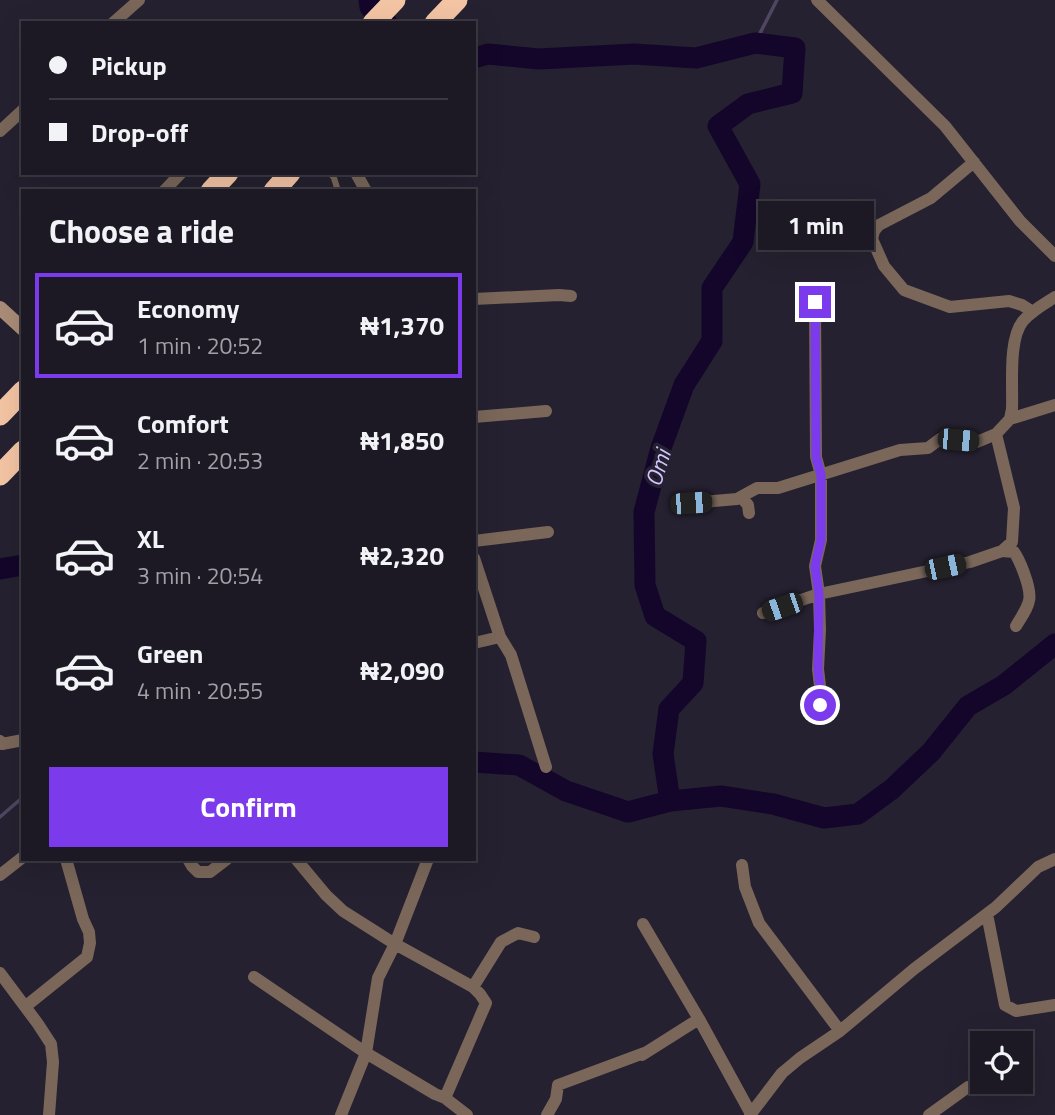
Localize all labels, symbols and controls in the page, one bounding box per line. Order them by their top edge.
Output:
text: Pickup [91,46,167,85]
text: Drop-off [91,113,188,152]
callout: 1 min [757,201,873,250]
text: Choose a ride [49,207,234,255]
text: 1 min [788,208,844,243]
route end [799,286,831,318]
text: Economy [137,289,239,328]
icon: car [53,294,116,357]
text: ₦1,370 [360,306,444,345]
text: 1 min · 20:52 [137,328,263,363]
text: Comfort [137,404,229,443]
icon: car [53,409,116,472]
text: ₦1,850 [360,421,444,460]
car [937,428,980,452]
text: 2 min · 20:53 [137,443,263,478]
water label: Omi [635,443,680,491]
car [670,491,713,515]
text: XL [137,519,164,558]
icon: car [53,524,116,587]
text: ₦2,320 [360,536,444,575]
car [923,552,968,582]
text: 3 min · 20:54 [137,558,263,593]
car [759,590,806,624]
text: Green [137,634,203,673]
icon: car [53,639,116,702]
text: ₦2,090 [360,651,444,690]
text: 4 min · 20:55 [137,673,263,708]
route start [804,689,836,721]
button: Confirm [49,767,448,847]
map controls [970,1031,1033,1094]
button: locate [970,1031,1033,1094]

